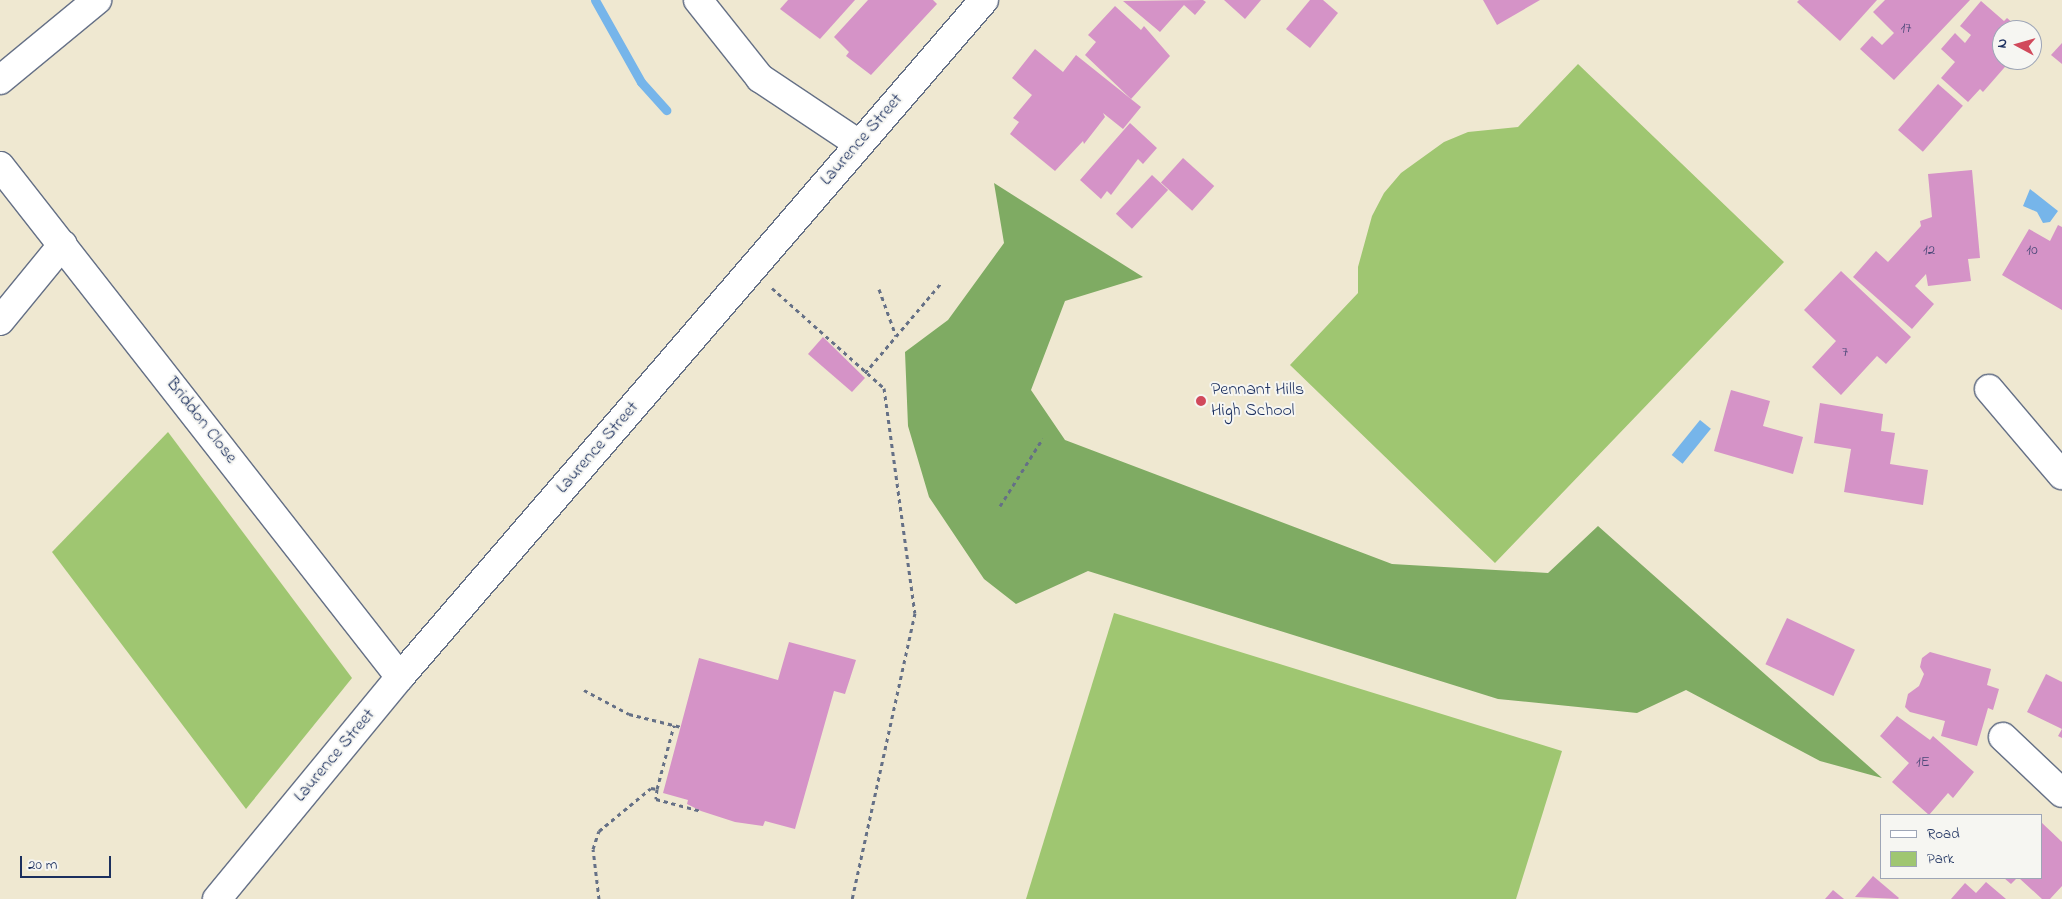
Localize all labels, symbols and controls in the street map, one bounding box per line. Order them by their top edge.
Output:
house number: 17 [1901,20,1911,38]
north arrow [1992,20,2042,70]
text: N [1992,38,2014,49]
street label: Laurence Street [816,89,908,191]
house number: 12 [1923,242,1935,260]
house number: 10 [2026,242,2038,260]
house number: 7 [1842,344,1848,362]
street label: Briddon Close [161,374,241,468]
place label: Pennant Hills High School [1211,380,1304,422]
marker: Pennant Hills High School [1195,395,1207,407]
street label: Laurence Street [552,397,644,499]
street label: Laurence Street [290,705,380,807]
house number: 1E [1916,754,1930,772]
legend [1880,814,2042,879]
text: Road [1927,823,1960,845]
scale bar [22,846,114,878]
text: Park [1927,848,1954,870]
text: 20 m [28,854,57,876]

